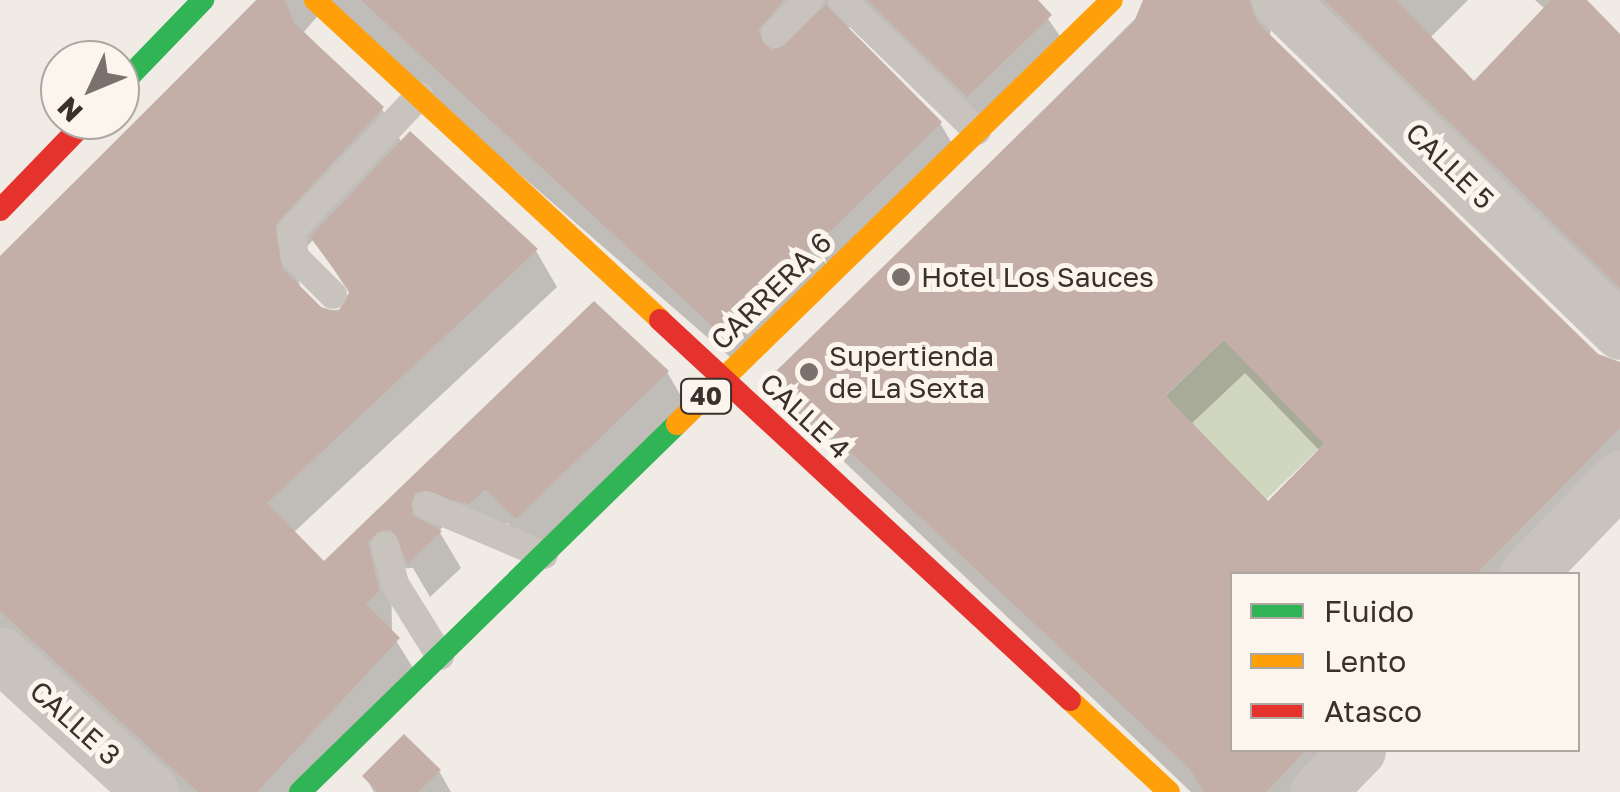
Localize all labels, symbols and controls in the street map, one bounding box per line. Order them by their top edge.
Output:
north arrow [40,40,140,140]
text: N [50,91,89,129]
street label: CALLE 5 [1399,116,1501,216]
street label: CARRERA 6 [704,225,838,357]
place label: Hotel Los Sauces [921,260,1154,294]
marker: Hotel Los Sauces [890,266,912,288]
place label: Supertienda de La Sexta [829,339,994,405]
marker: Supertienda de La Sexta [798,361,820,383]
street label: CALLE 4 [753,366,857,466]
road number: 40 [678,376,734,416]
legend [1230,572,1580,752]
text: Fluido [1324,593,1414,629]
text: Lento [1324,643,1406,679]
street label: CALLE 3 [23,674,127,772]
text: Atasco [1324,693,1422,729]

